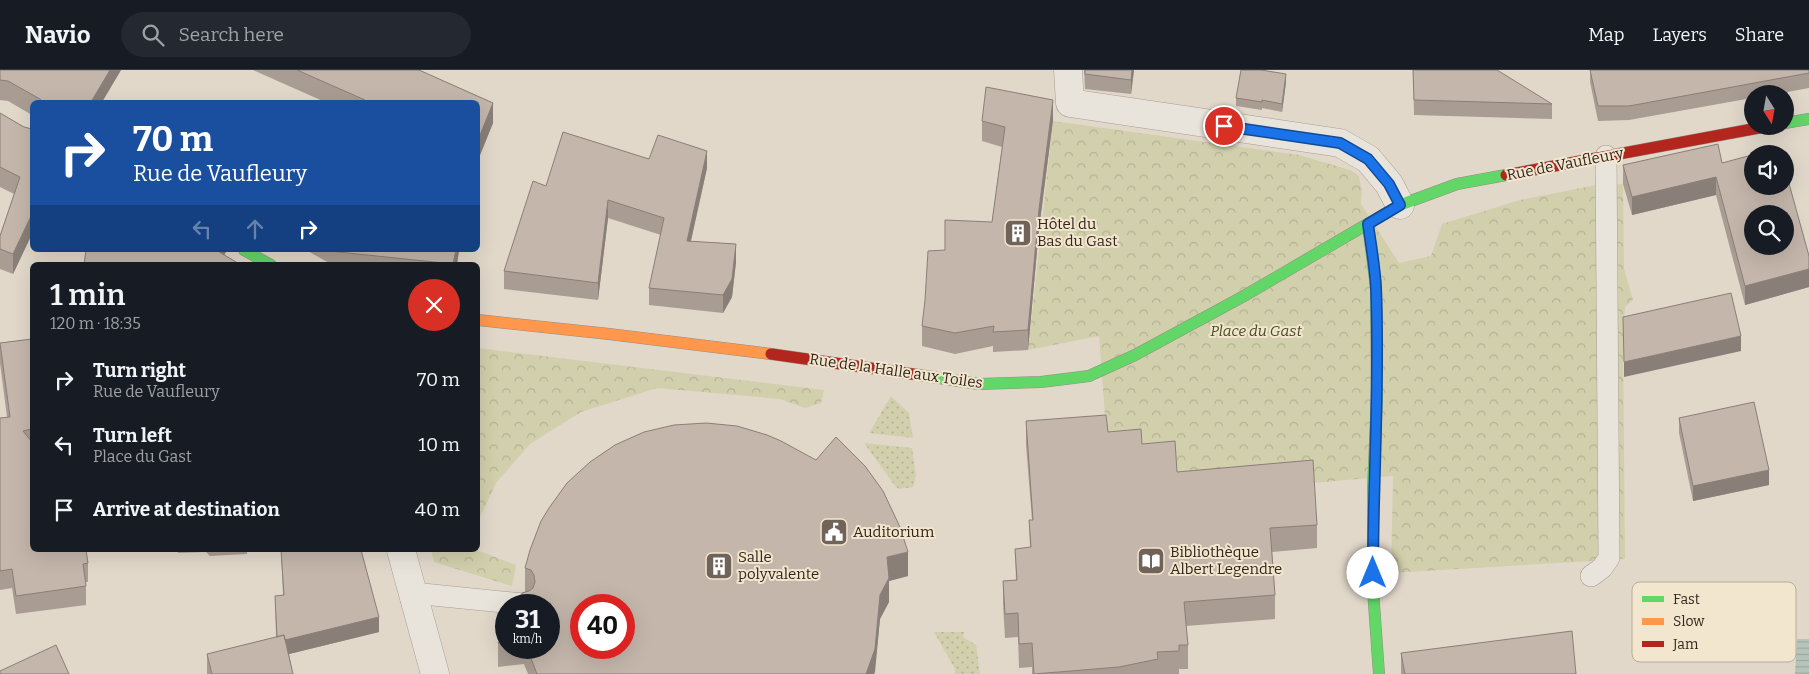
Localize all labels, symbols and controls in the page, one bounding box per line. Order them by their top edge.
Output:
search box [121,12,471,57]
text: Navio [25,21,91,49]
icon: search [139,21,167,49]
text: Search here [179,23,284,46]
text: Map [1588,24,1624,46]
text: Layers [1652,24,1707,46]
text: Share [1735,24,1784,46]
north arrow [1744,85,1794,135]
map controls [1744,85,1794,255]
pin [1203,105,1245,147]
icon: arrive [1210,112,1238,140]
text: 70 m [133,118,213,160]
icon: right [50,120,115,185]
street label: Rue de Vaufleury [1505,144,1625,184]
button: sound [1744,145,1794,195]
text: Rue de Vaufleury [133,160,307,187]
button: search [1744,205,1794,255]
icon: left [188,215,216,243]
icon: ahead [241,215,269,243]
icon: right [294,215,322,243]
place label: Hôtel du Bas du Gast [1037,215,1118,250]
building icon: Hôtel du Bas du Gast [1003,218,1033,248]
text: 1 min [50,277,125,313]
button: close [408,279,460,331]
text: 120 m · 18:35 [50,314,141,333]
park label: Place du Gast [1210,322,1302,340]
street label: Rue de la Halle aux Toiles [808,350,984,392]
text: Turn right [93,359,186,382]
icon: right [50,366,78,394]
text: 70 m [417,368,460,391]
text: Rue de Vaufleury [93,382,220,401]
text: Turn left [93,424,172,447]
icon: left [50,431,78,459]
text: 10 m [418,433,460,456]
text: Place du Gast [93,447,192,466]
icon: arrive [50,496,78,524]
text: Arrive at destination [93,498,280,521]
text: 40 m [415,498,460,521]
public building icon: Auditorium [819,517,849,547]
place label: Auditorium [853,523,935,541]
place label: Bibliothèque Albert Legendre [1170,543,1282,578]
library icon: Bibliothèque Albert Legendre [1136,546,1166,576]
position arrow [1346,546,1398,598]
place label: Salle polyvalente [738,548,819,583]
building icon: Salle polyvalente [704,551,734,581]
legend [1632,582,1796,662]
text: Fast [1673,591,1700,608]
speed limit sign: 40 [570,594,635,659]
text: 31 [515,605,540,635]
text: Slow [1673,613,1705,630]
text: km/h [513,632,542,646]
text: Jam [1672,636,1699,653]

